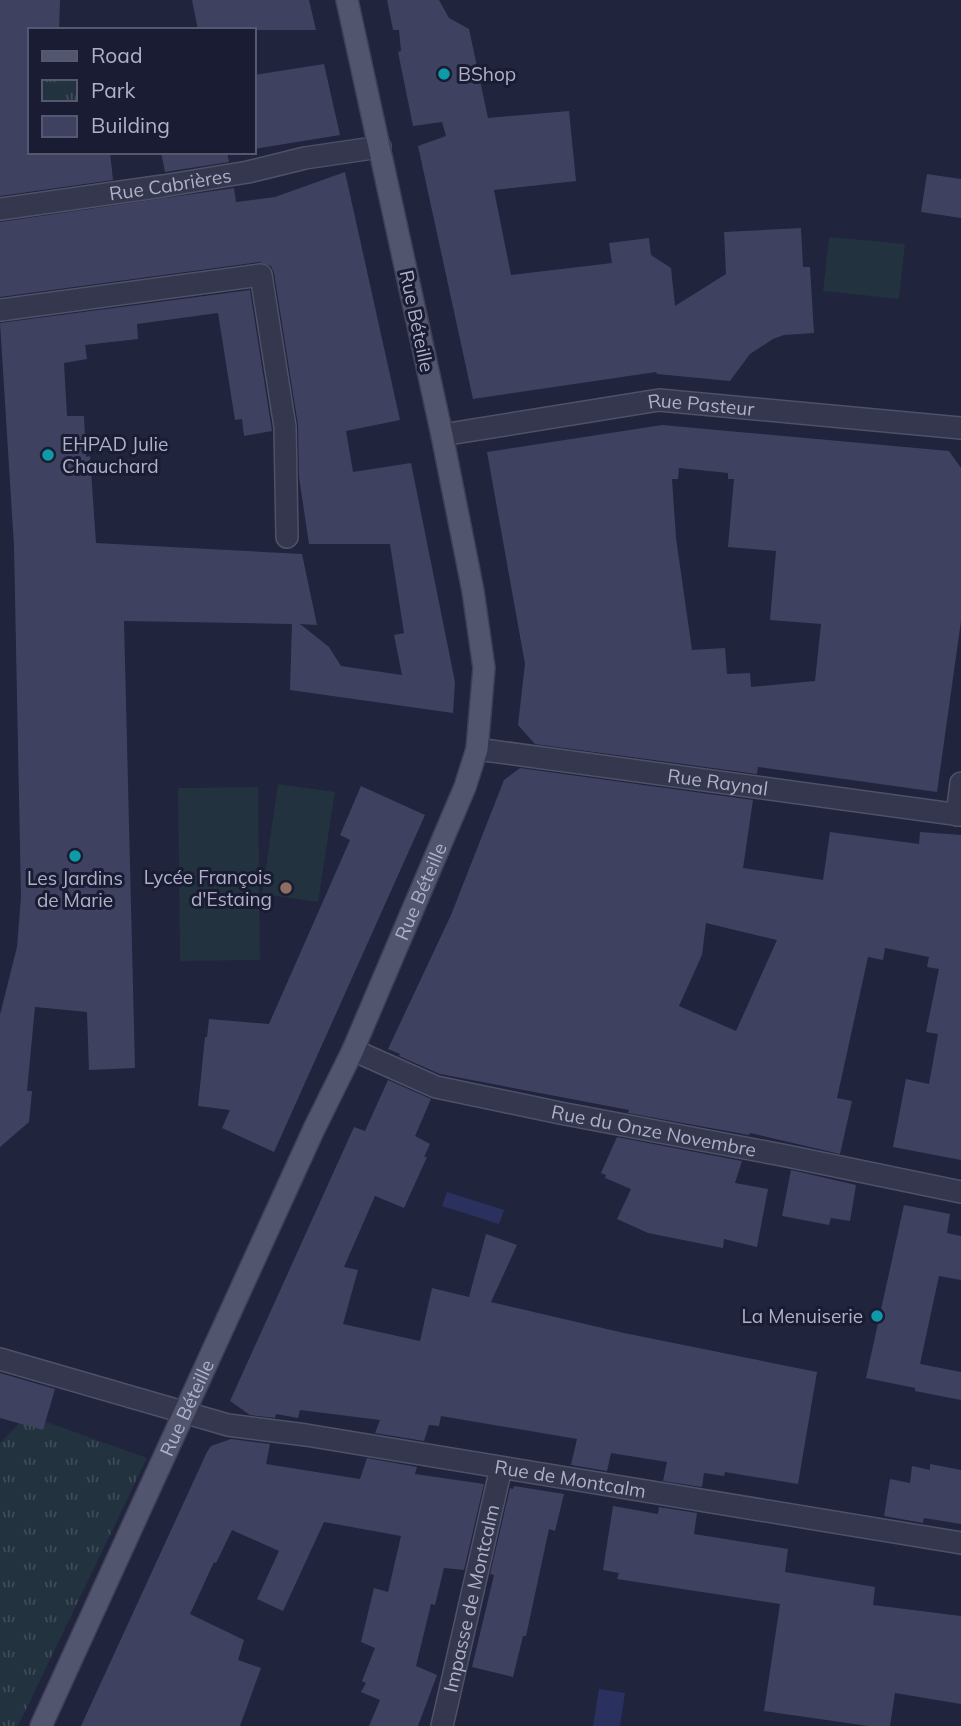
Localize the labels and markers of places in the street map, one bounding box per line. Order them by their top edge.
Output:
place label: BShop [458,62,516,86]
marker: BShop [436,66,452,82]
place label: EHPAD Julie Chauchard [62,432,168,478]
marker: EHPAD Julie Chauchard [40,447,56,463]
marker: Les Jardins de Marie [67,848,83,864]
place label: Lycée François d'Estaing [144,865,272,911]
place label: Les Jardins de Marie [27,866,123,912]
marker: Lycée François d'Estaing [278,880,294,896]
place label: La Menuiserie [742,1304,863,1328]
marker: La Menuiserie [869,1308,885,1324]

